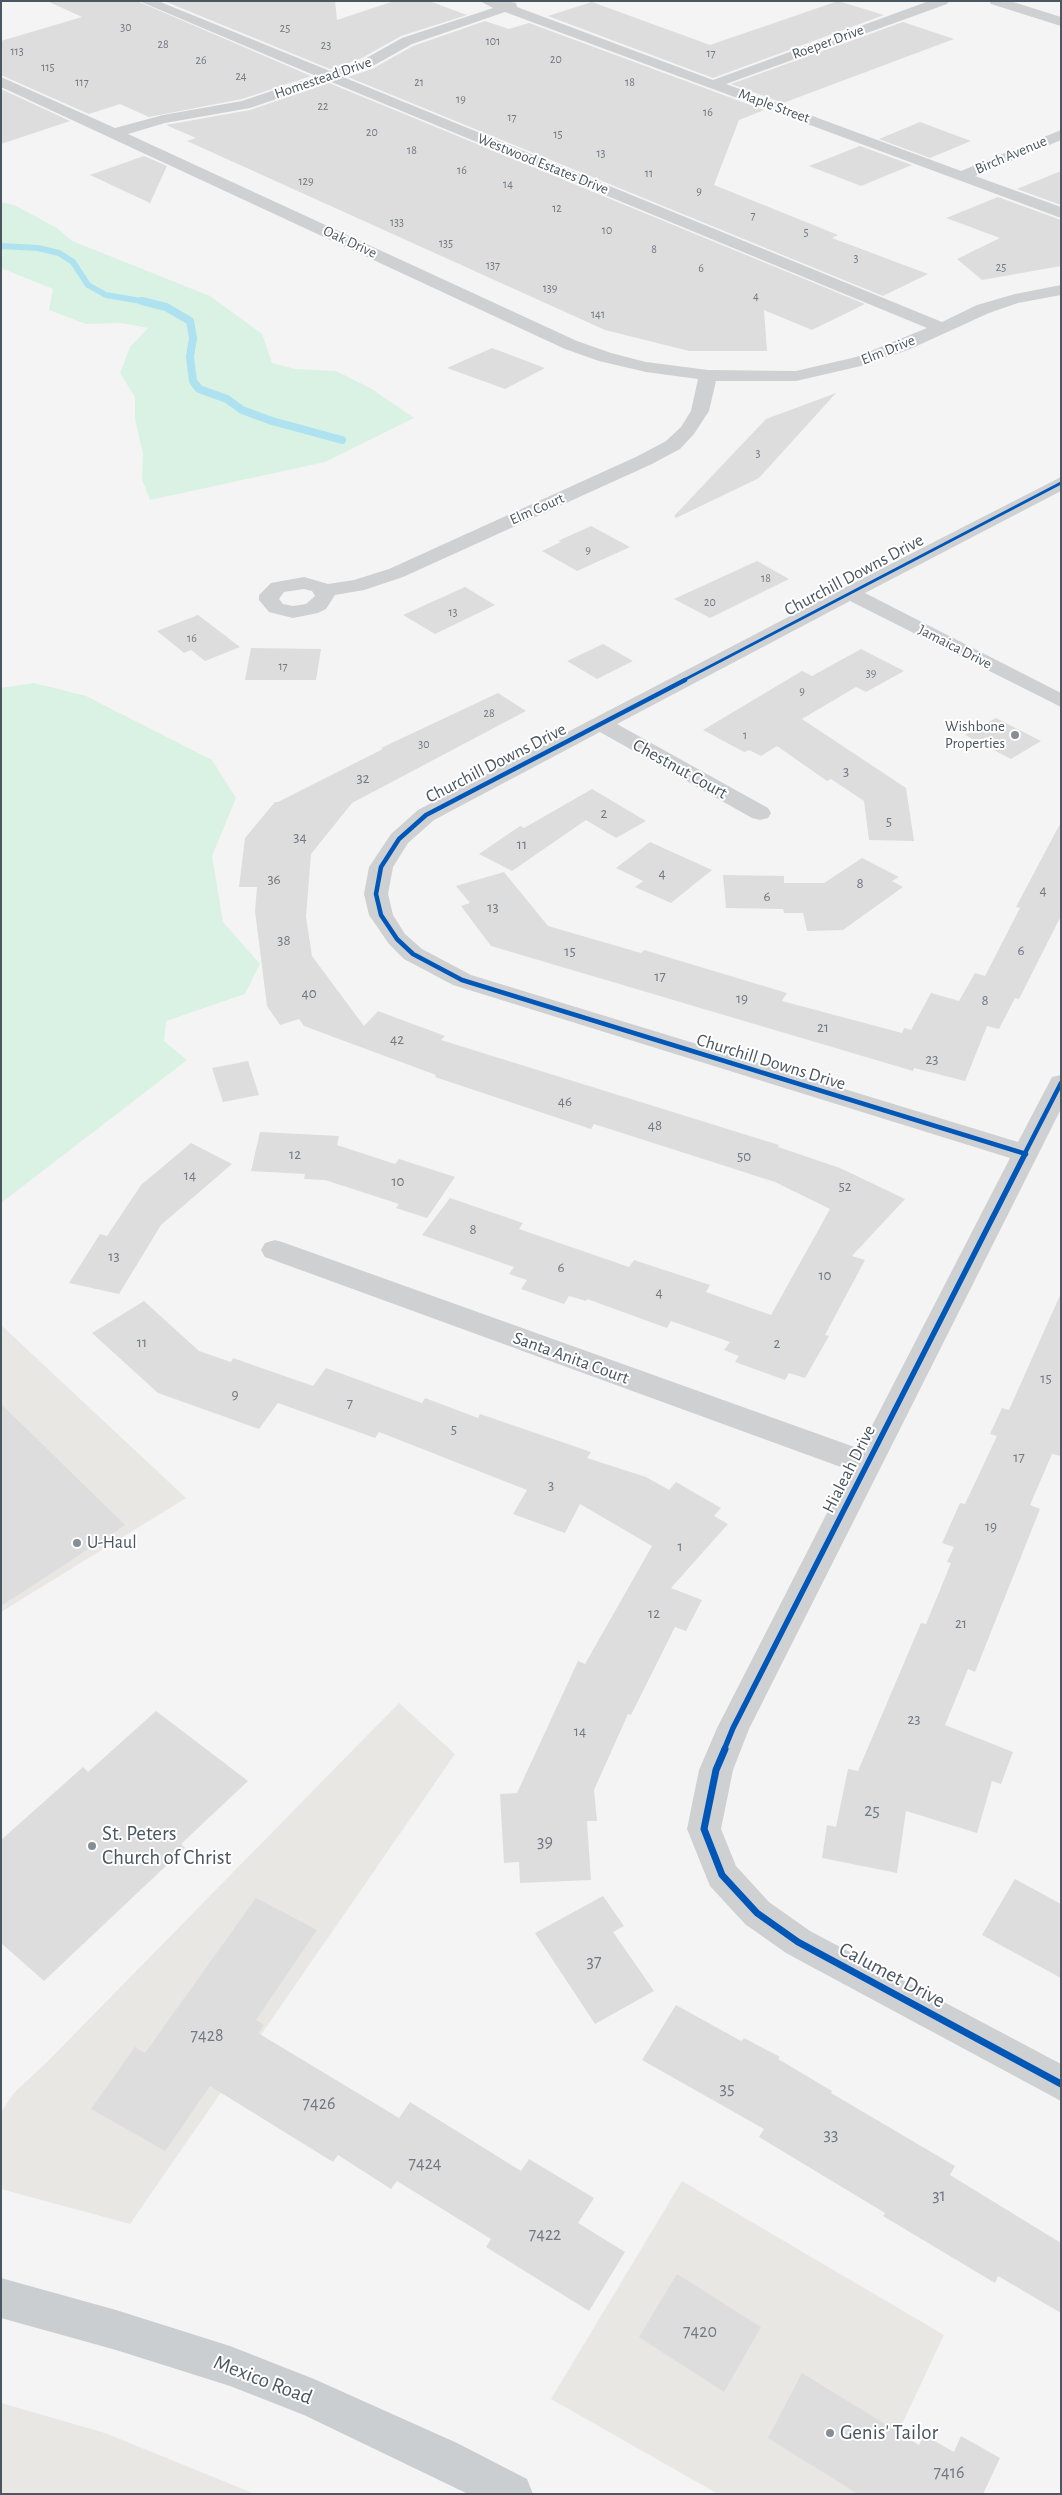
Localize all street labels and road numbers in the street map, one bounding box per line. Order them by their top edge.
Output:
street label: Roeper Drive [790,21,866,63]
street label: Homestead Drive [272,53,374,103]
street label: Maple Street [736,85,812,127]
street label: Westwood Estates Drive [475,129,611,199]
street label: Birch Avenue [972,132,1050,178]
street label: Oak Drive [320,222,380,262]
street label: Elm Drive [858,331,918,369]
street label: Elm Court [507,489,567,529]
street label: Churchill Downs Drive [781,529,927,621]
street label: Jamaica Drive [915,621,995,673]
street label: Churchill Downs Drive [422,718,570,808]
street label: Chestnut Court [629,734,731,804]
street label: Churchill Downs Drive [694,1029,848,1095]
street label: Santa Anita Court [510,1327,632,1389]
street label: Hialeah Drive [818,1421,880,1517]
street label: Calumet Drive [835,1936,949,2014]
street label: Mexico Road [210,2350,316,2410]

